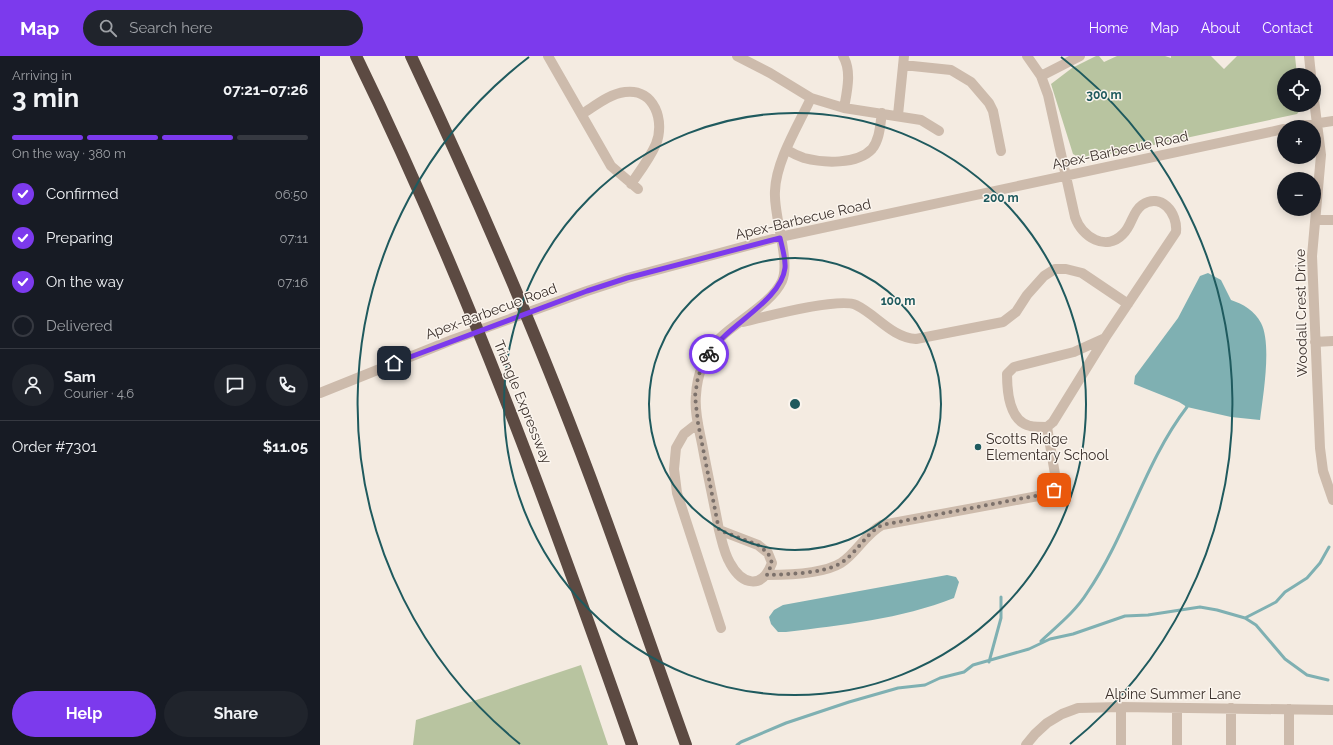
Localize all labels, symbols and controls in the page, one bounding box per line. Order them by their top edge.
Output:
search box [83,10,363,46]
text: Map [20,17,59,39]
icon: search [97,17,119,39]
text: Search here [129,19,213,37]
text: Home [1089,20,1128,36]
text: Map [1150,20,1179,36]
text: About [1201,20,1240,36]
text: Contact [1262,20,1313,36]
text: Arriving in [12,68,72,83]
map controls [1277,68,1321,216]
button: locate [1277,68,1321,112]
text: 07:21–07:26 [223,81,308,99]
text: 3 min [12,83,79,113]
text: 300 m [1086,88,1122,102]
button: + [1277,120,1321,164]
street label: Apex-Barbecue Road [1050,128,1190,172]
text: On the way · 380 m [12,146,126,161]
button: − [1277,172,1321,216]
icon: check [12,183,34,205]
text: Confirmed [46,185,119,203]
text: 06:50 [275,187,308,202]
text: 200 m [983,191,1019,205]
street label: Apex-Barbecue Road [734,196,872,242]
icon: check [12,227,34,249]
text: Preparing [46,229,113,247]
text: 07:11 [280,231,308,246]
street label: Woodall Crest Drive [1292,249,1310,377]
icon: check [12,271,34,293]
text: On the way [46,273,124,291]
text: 07:16 [277,275,308,290]
street label: Apex-Barbecue Road [423,280,559,342]
text: 100 m [881,294,915,308]
text: Delivered [46,317,113,335]
courier [689,334,729,374]
street label: Triangle Expressway [491,338,555,467]
icon: bike [698,343,720,365]
pin [377,346,411,380]
icon: home [383,352,405,374]
button: person [12,364,54,406]
button: chat [214,364,256,406]
button: phone [266,364,308,406]
text: Sam [64,368,96,386]
text: Courier · 4.6 [64,386,134,401]
centre of rings [788,397,802,411]
place label: Scotts Ridge Elementary School [986,431,1109,463]
text: Order #7301 [12,438,97,456]
text: $11.05 [263,438,308,456]
marker: Scotts Ridge Elementary School [973,442,983,452]
pin [1037,473,1071,507]
icon: bag [1043,479,1065,501]
street label: Alpine Summer Lane [1105,686,1241,702]
button: Help [12,691,156,737]
button: Share [164,691,308,737]

